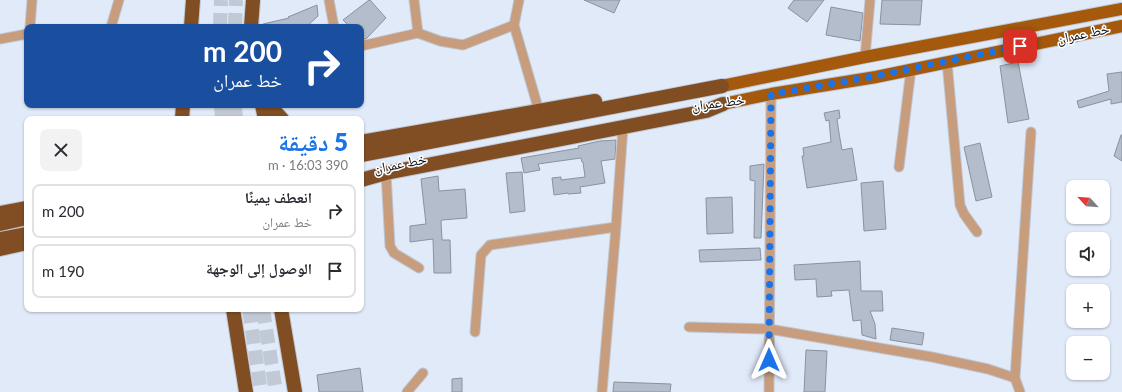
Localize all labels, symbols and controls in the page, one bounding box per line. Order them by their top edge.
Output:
street label: خط عمران [1055,19,1111,48]
pin [1003,29,1037,63]
text: 200 m [203,34,282,68]
icon: arrive [1009,35,1031,57]
icon: right [296,40,348,92]
text: خط عمران [213,69,282,91]
street label: خط عمران [690,90,746,115]
text: 5 دقيقة [278,127,348,156]
button: close [40,129,82,171]
street label: خط عمران [372,150,428,177]
text: 390 m · 16:03 [268,157,348,173]
north arrow [1066,180,1110,224]
map controls [1066,180,1110,380]
text: انعطف يمينًا [245,188,312,206]
icon: right [324,200,346,222]
text: 200 m [42,202,84,220]
text: خط عمران [262,214,312,230]
button: sound [1066,232,1110,276]
text: الوصول إلى الوجهة [206,259,312,277]
icon: arrive [324,260,346,282]
text: 190 m [42,262,84,280]
button: + [1066,284,1110,328]
button: − [1066,336,1110,380]
position arrow [748,339,790,381]

